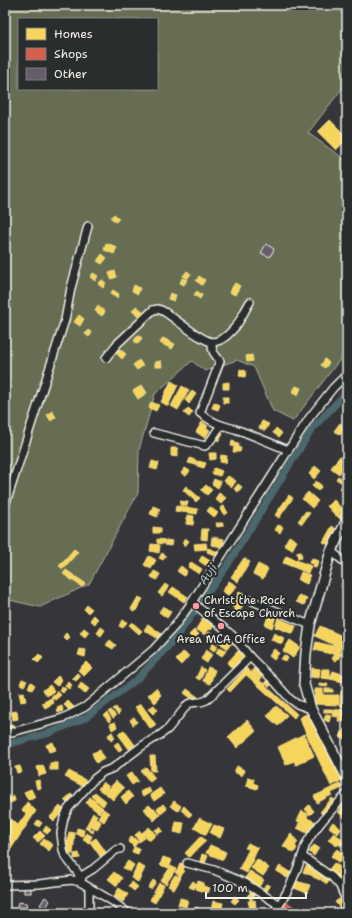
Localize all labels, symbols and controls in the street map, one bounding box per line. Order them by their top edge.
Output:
legend [18,18,158,90]
text: Homes [54,26,93,42]
text: Shops [54,46,88,62]
text: Other [54,66,88,82]
water label: Auji [195,560,221,588]
place label: Christ the Rock of Escape Church [204,593,295,621]
marker: Christ the Rock of Escape Church [191,601,201,611]
marker: Area MCA Office [216,621,226,631]
place label: Area MCA Office [177,632,265,647]
scale bar [206,874,306,900]
text: 100 m [212,880,248,896]

